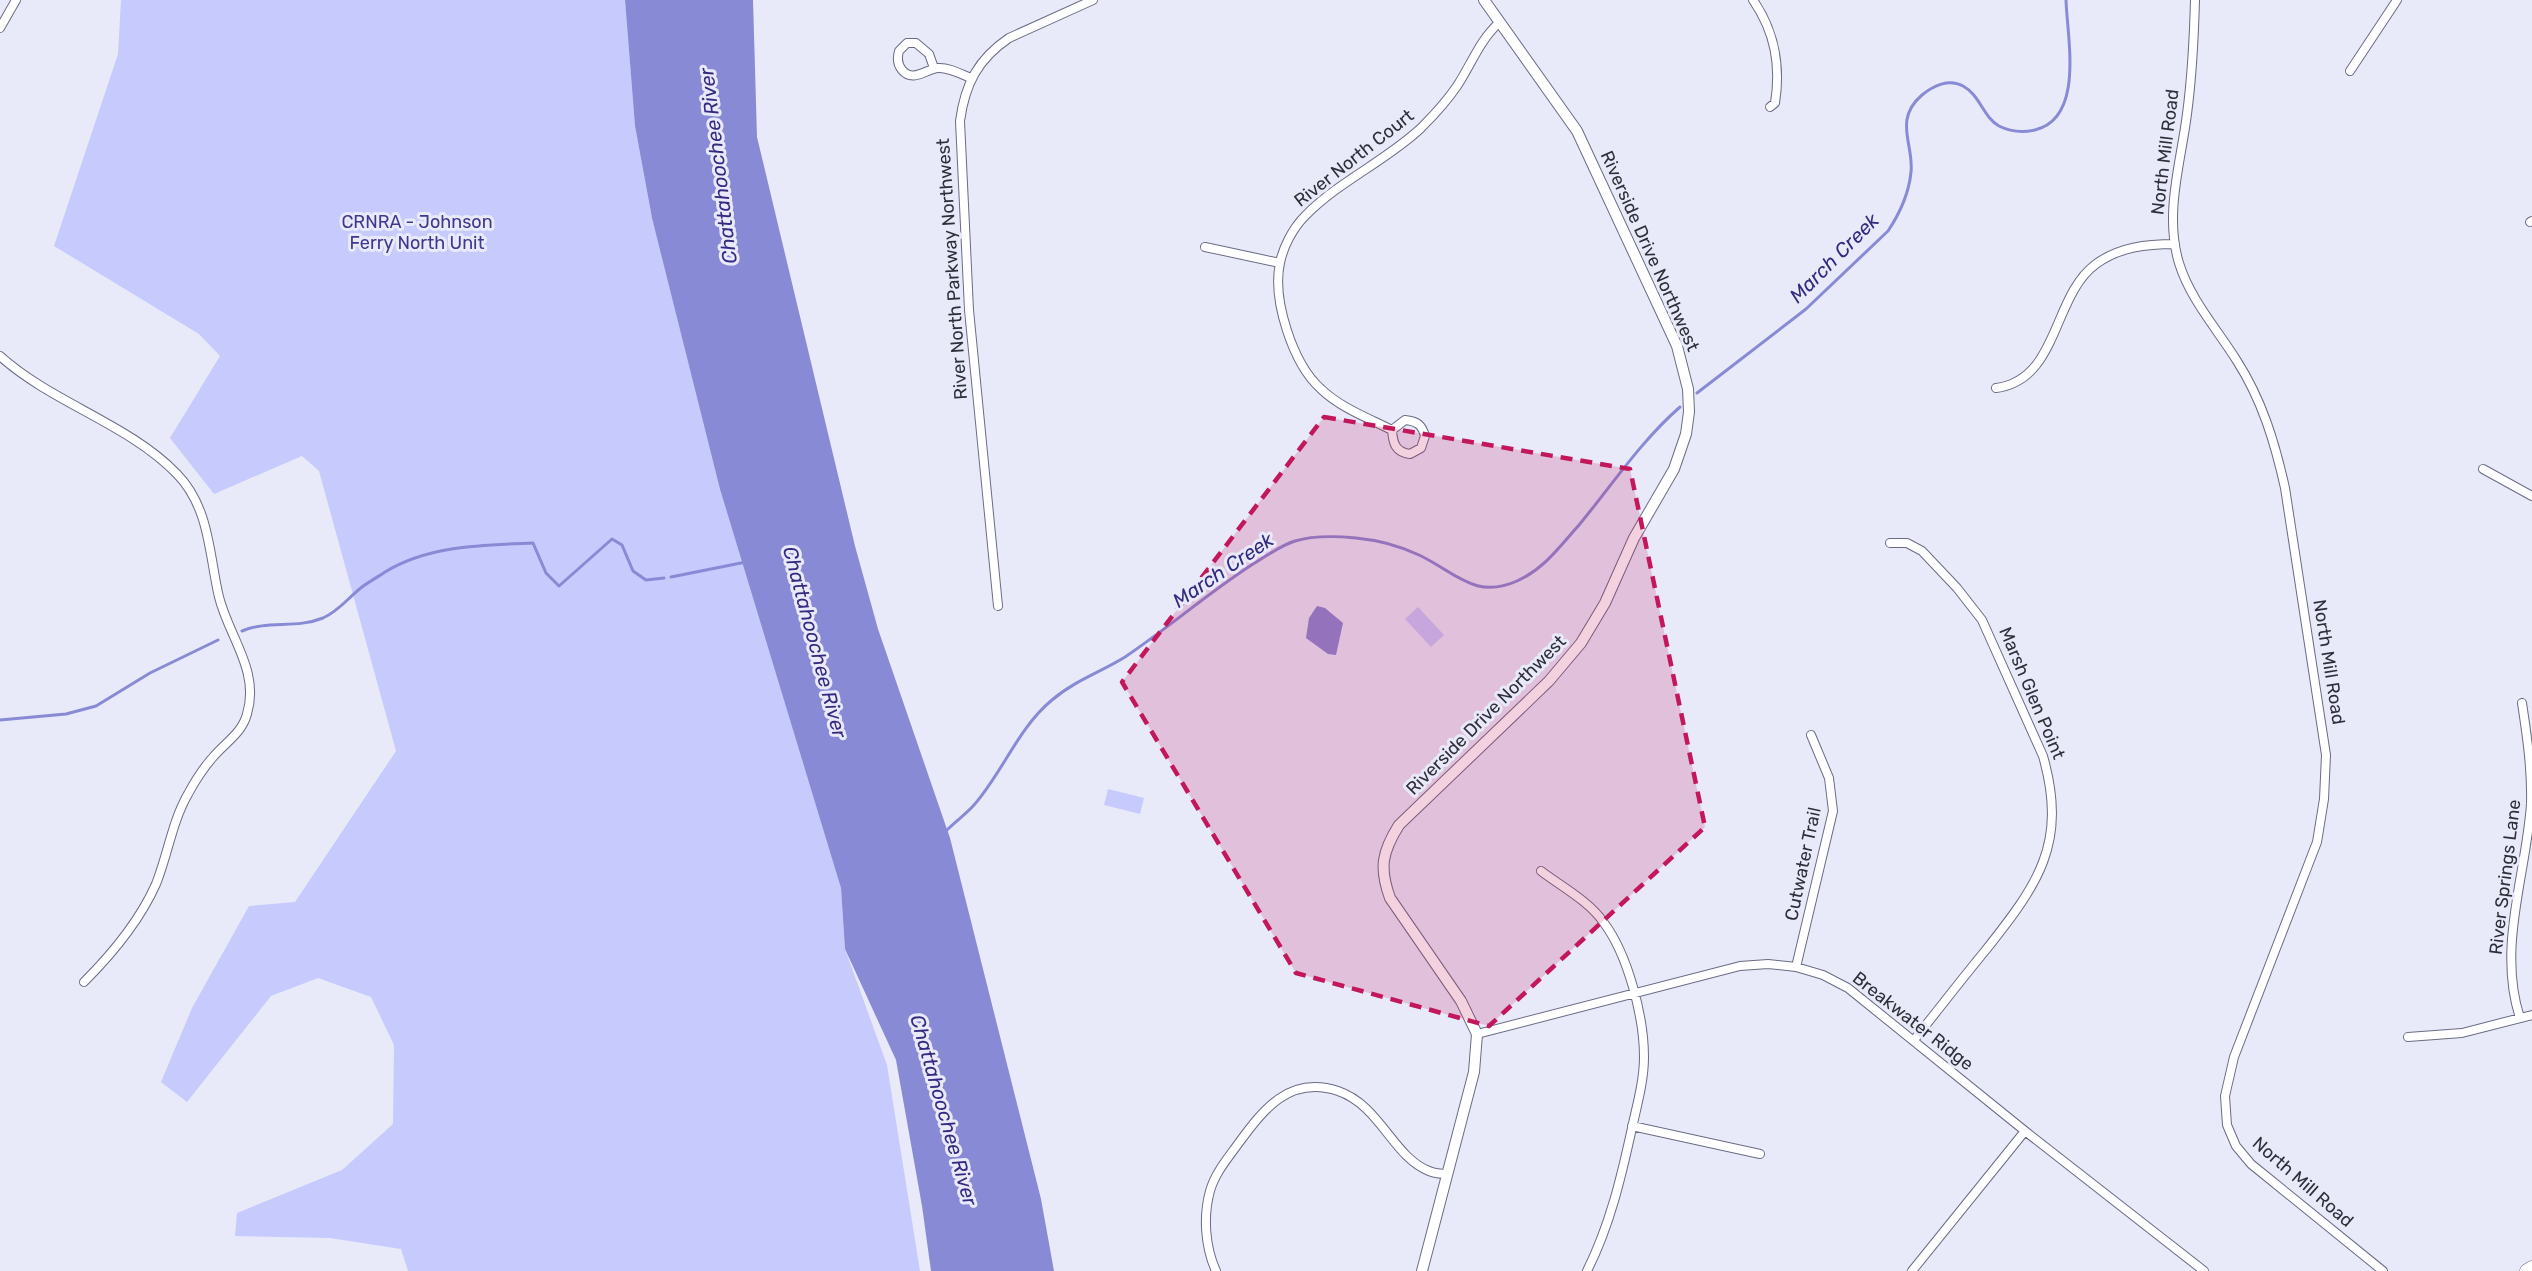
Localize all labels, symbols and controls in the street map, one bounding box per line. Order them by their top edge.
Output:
water label: Chattahoochee River [694,65,742,265]
street label: North Mill Road [2146,88,2184,216]
street label: River North Court [1290,104,1418,212]
street label: River North Parkway Northwest [932,138,972,400]
street label: Riverside Drive Northwest [1596,147,1704,355]
water label: March Creek [1784,208,1884,308]
park label: CRNRA - Johnson Ferry North Unit [341,211,493,254]
water label: March Creek [1168,527,1279,613]
water label: Chattahoochee River [778,544,852,742]
street label: North Mill Road [2308,598,2350,726]
street label: Marsh Glen Point [1994,624,2070,762]
street label: Riverside Drive Northwest [1401,630,1571,800]
street label: River Springs Lane [2485,798,2525,956]
street label: Cutwater Trail [1780,805,1826,923]
street label: Breakwater Ridge [1848,967,1978,1075]
water label: Chattahoochee River [905,1012,983,1209]
street label: North Mill Road [2248,1132,2358,1232]

